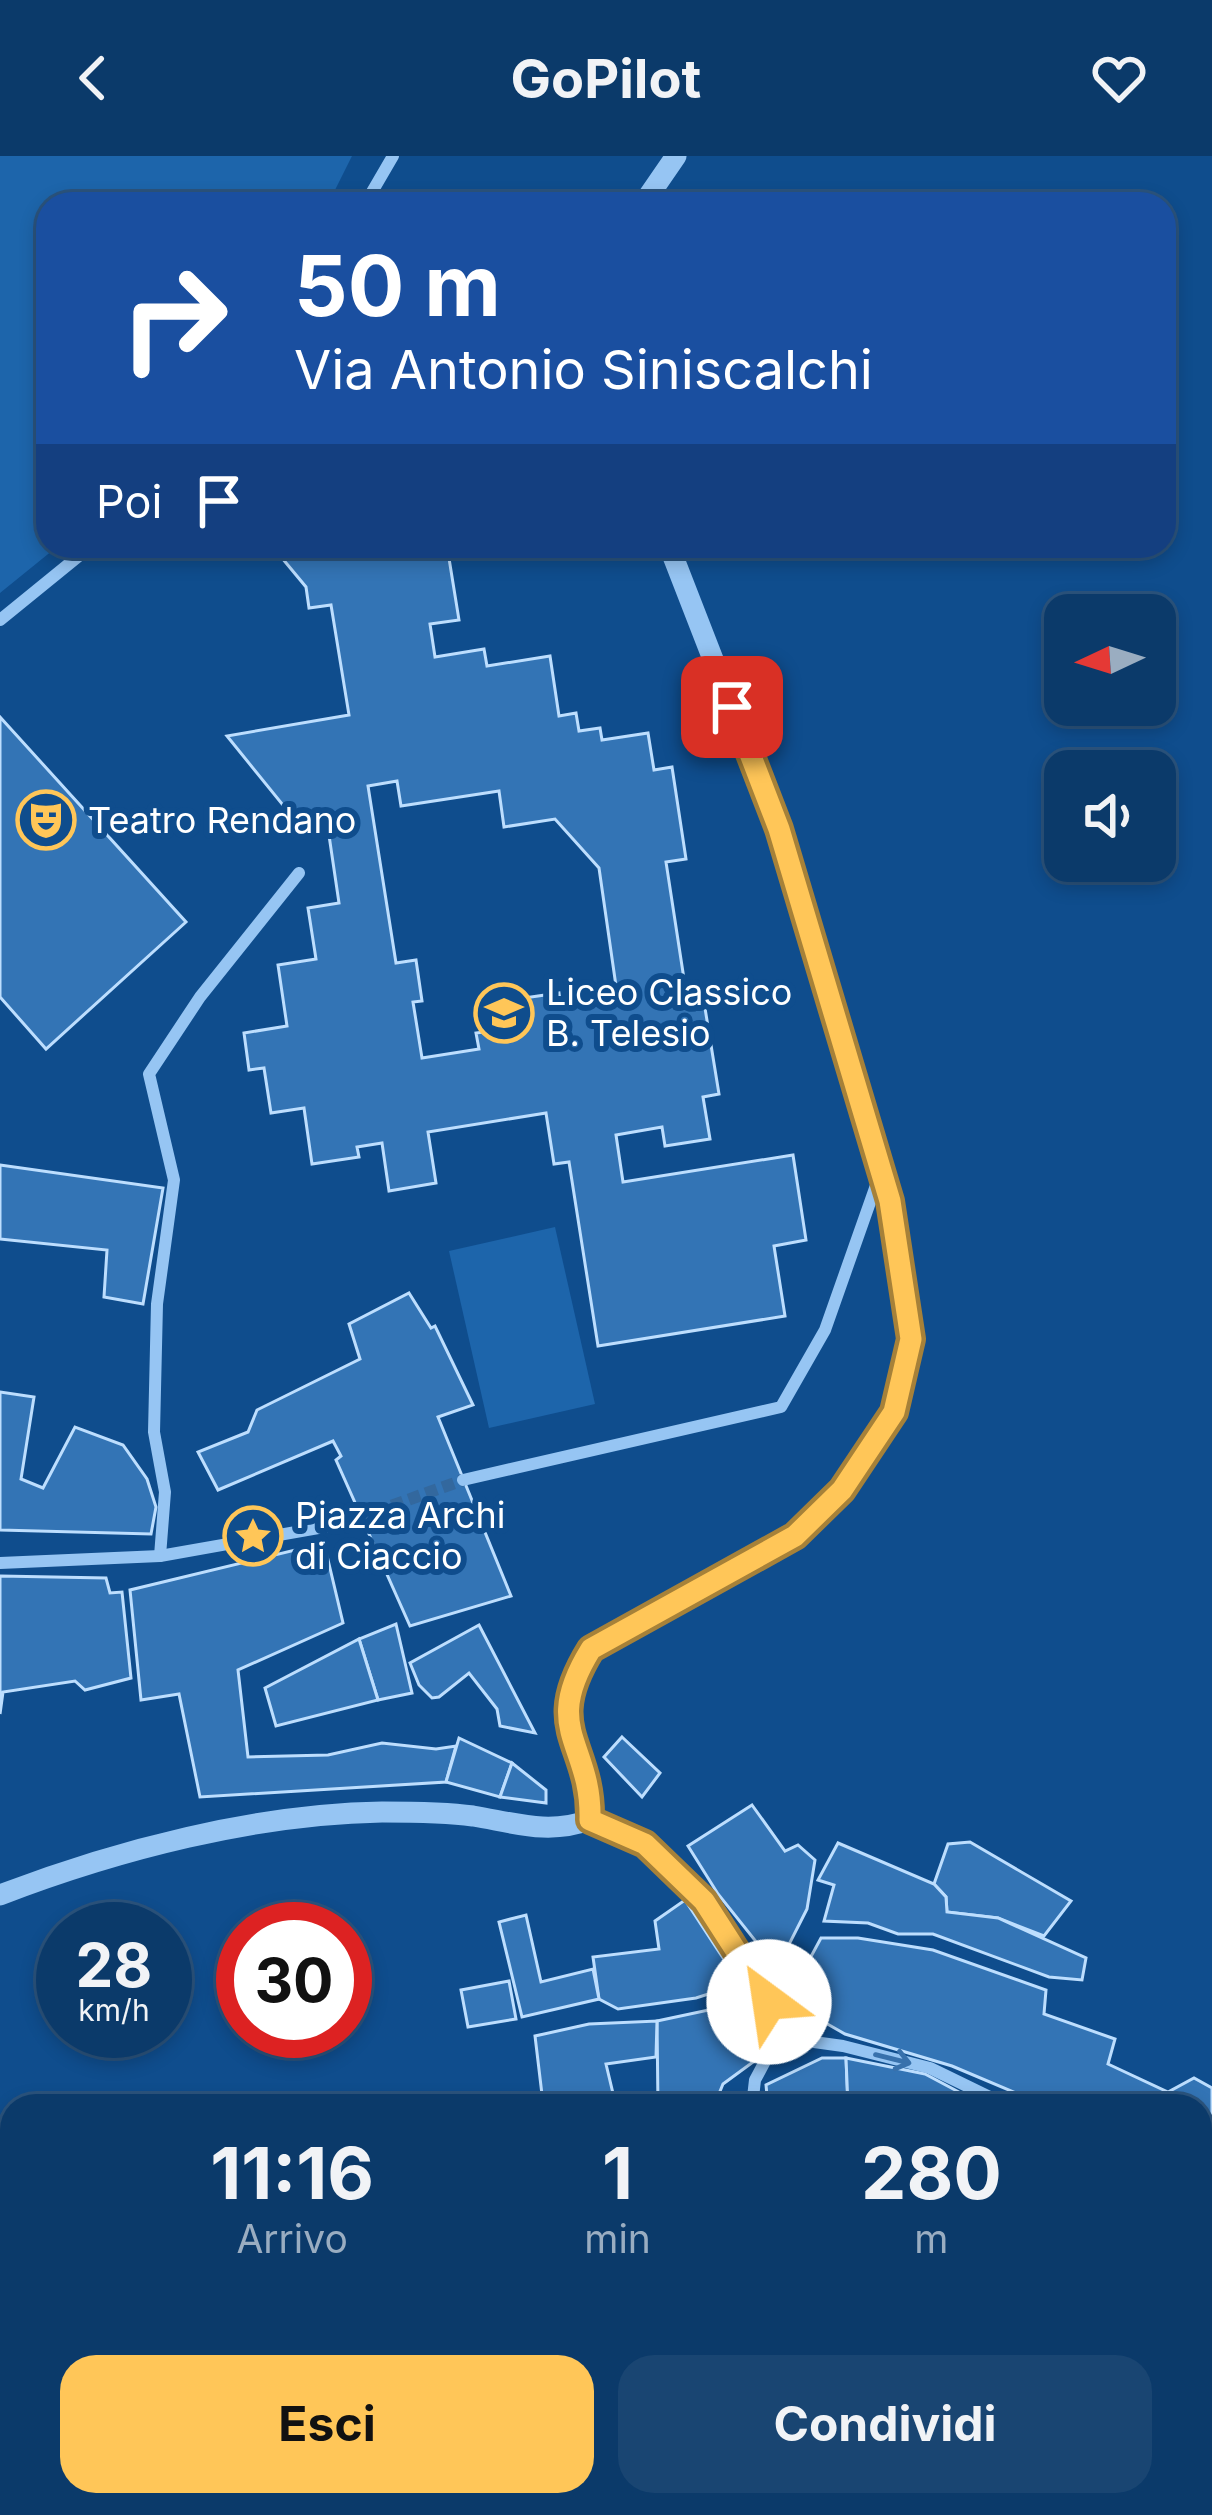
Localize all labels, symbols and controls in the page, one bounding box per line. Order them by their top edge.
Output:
icon: back [60,45,126,111]
icon: heart [1086,45,1152,111]
text: GoPilot [511,46,701,111]
text: 50 m [294,235,501,336]
icon: right [96,240,252,396]
text: Via Antonio Siniscalchi [294,337,873,402]
icon: arrive [186,468,252,534]
text: Poi [96,474,162,529]
north arrow [1044,594,1176,726]
map controls [1044,594,1176,882]
pin [681,656,783,758]
icon: arrive [699,674,765,740]
button: sound [1044,750,1176,882]
theatre icon: Teatro Rendano [15,789,77,851]
place label: Teatro Rendano [88,798,356,842]
place label: Liceo Classico B. Telesio [546,970,792,1055]
school or university icon: Liceo Classico B. Telesio [473,982,535,1044]
place label: Piazza Archi di Ciaccio [295,1493,505,1578]
place icon: Piazza Archi di Ciaccio [222,1505,284,1567]
speed limit sign: 30 [216,1902,372,2058]
text: 28 [76,1929,152,2001]
position arrow [706,1939,832,2065]
text: km/h [78,1992,150,2028]
one-way arrow [873,2049,911,2071]
text: 11:16 [210,2129,374,2216]
text: 1 [602,2129,633,2216]
text: 280 [861,2129,1002,2216]
text: Arrivo [236,2215,348,2262]
text: min [584,2215,651,2262]
text: m [914,2215,949,2262]
button: Esci [60,2355,594,2493]
button: Condividi [618,2355,1152,2493]

